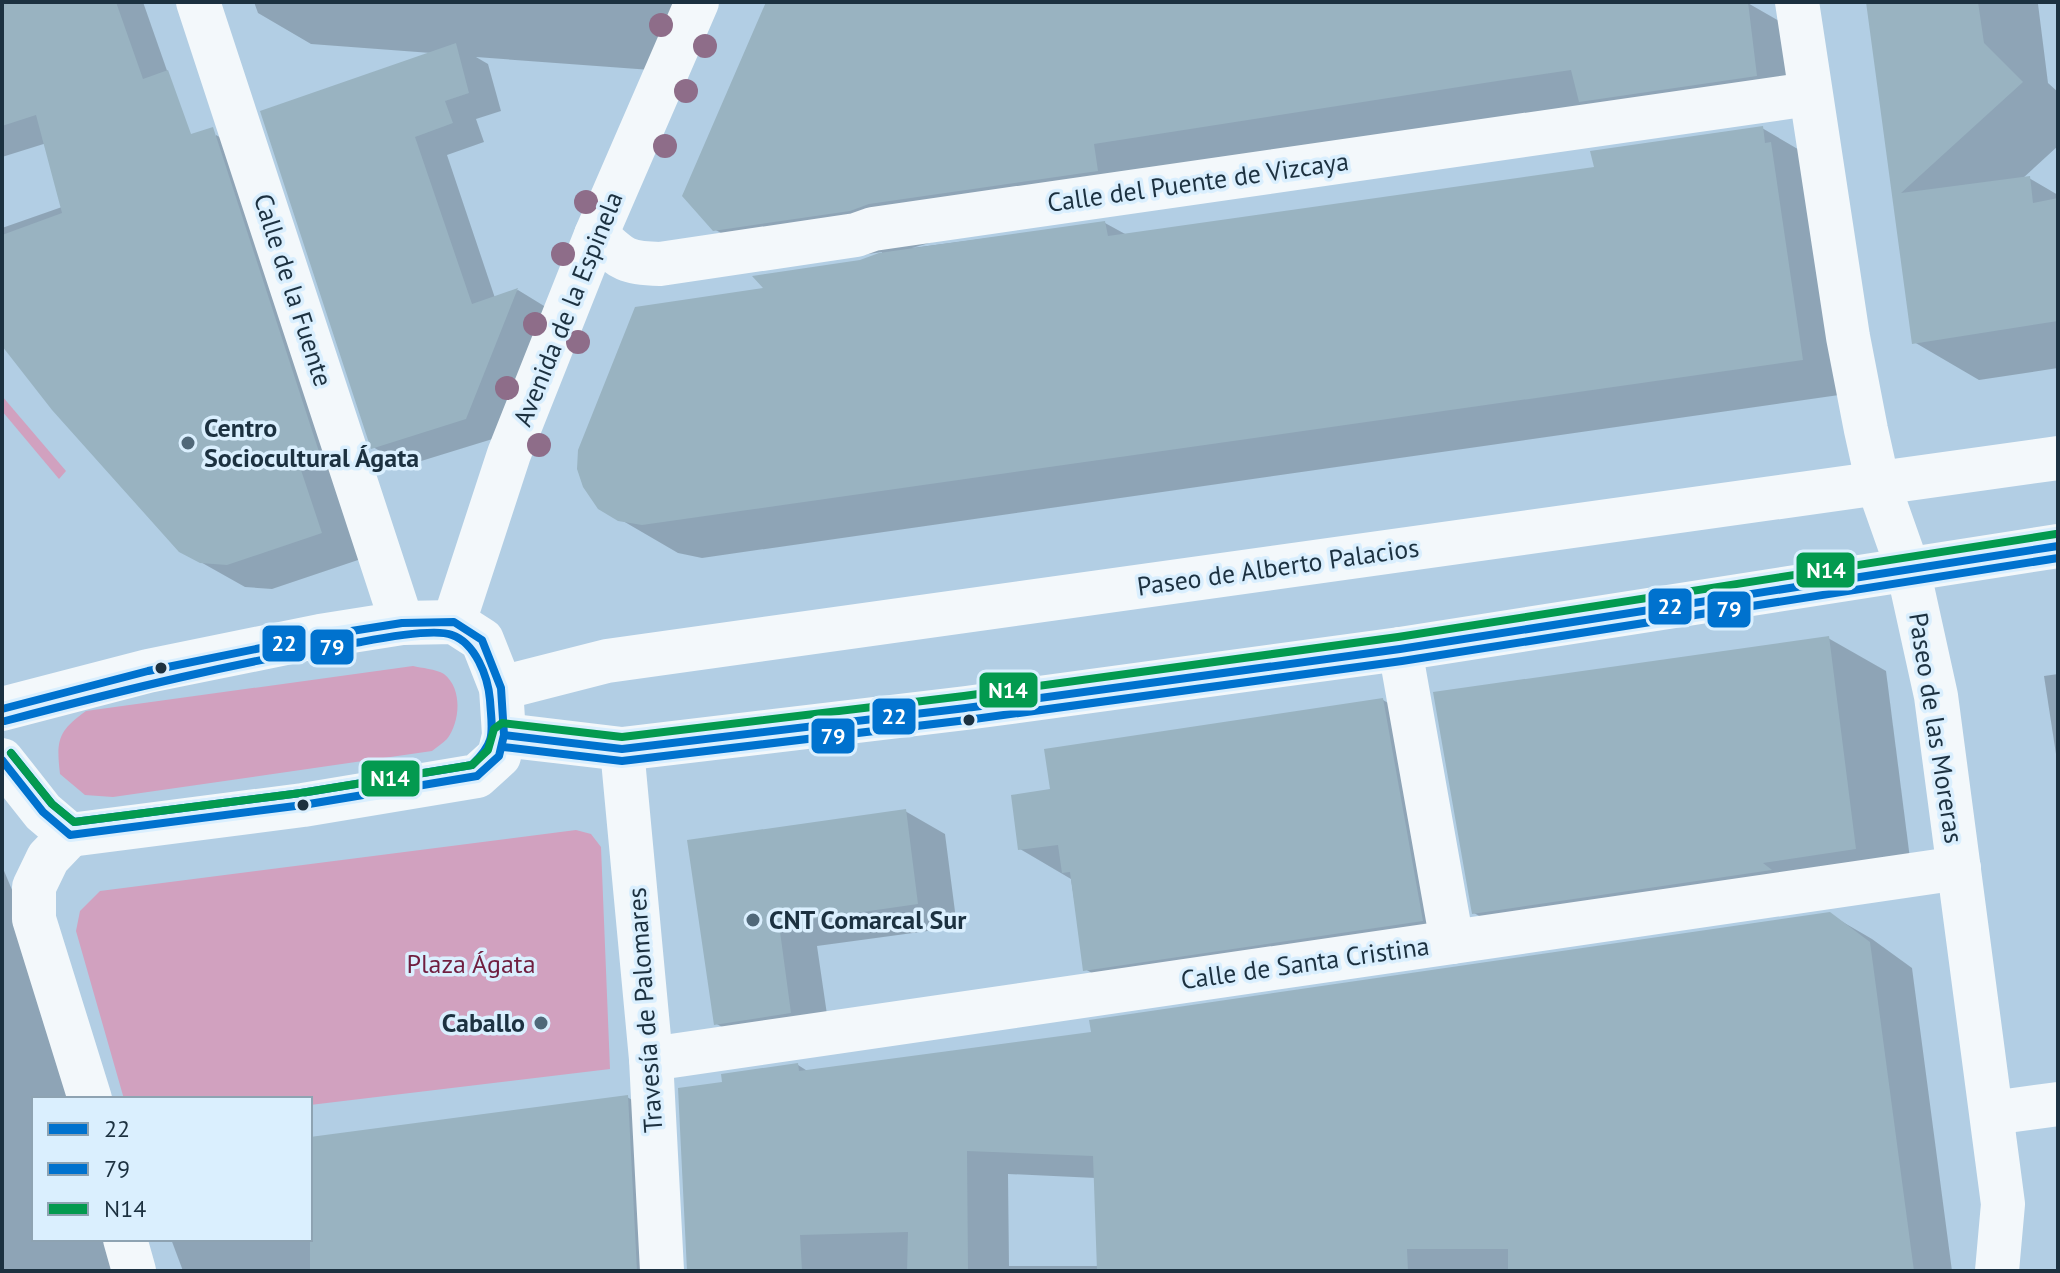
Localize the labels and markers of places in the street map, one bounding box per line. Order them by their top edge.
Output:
place label: Centro Sociocultural Ágata [204,411,419,474]
marker: Centro Sociocultural Ágata [179,434,197,452]
unlabelled marker [153,660,169,676]
unlabelled marker [961,712,977,728]
unlabelled marker [295,797,311,813]
place label: CNT Comarcal Sur [769,903,967,936]
marker: CNT Comarcal Sur [744,911,762,929]
place label: Caballo [442,1006,525,1039]
marker: Caballo [532,1014,550,1032]

